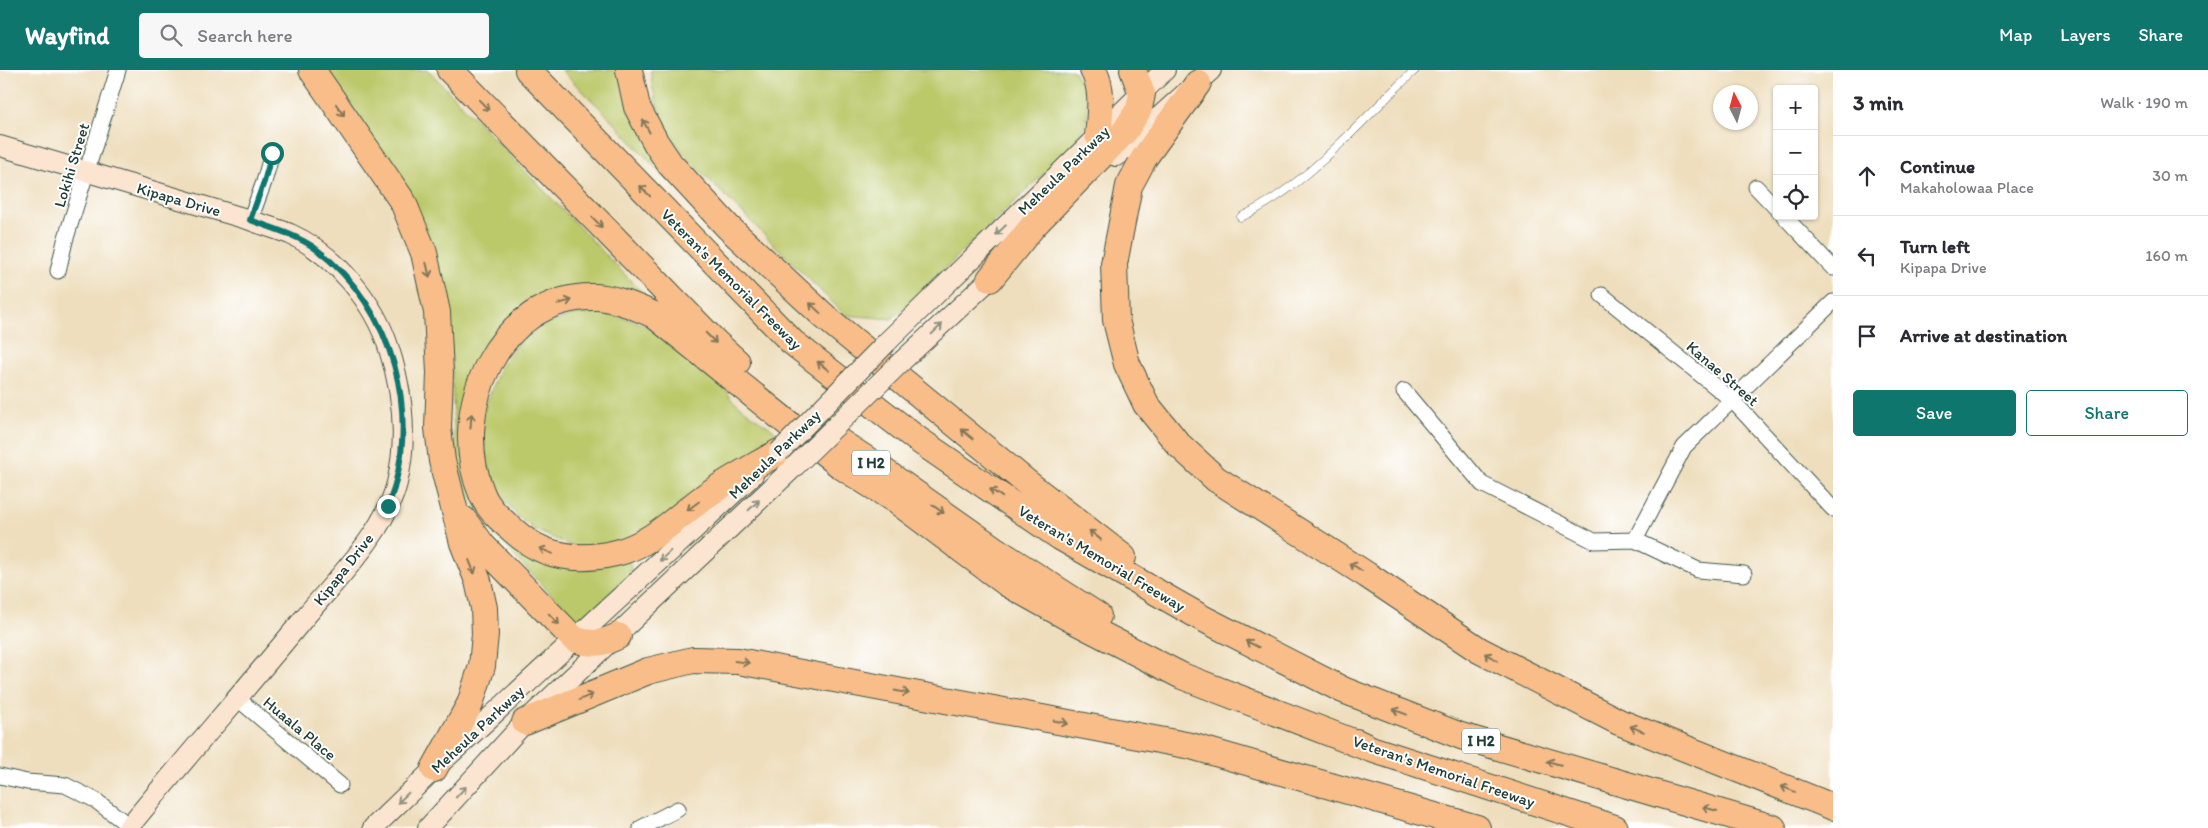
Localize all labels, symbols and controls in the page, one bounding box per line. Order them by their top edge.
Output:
search box [139,13,489,58]
text: Wayfind [25,21,109,50]
icon: search [157,21,185,49]
text: Search here [197,24,293,47]
text: Map [1999,24,2032,46]
text: Layers [2060,24,2110,46]
text: Share [2138,24,2183,46]
north arrow [1713,85,1758,130]
map controls [1773,85,1818,220]
button: + [1773,85,1818,130]
text: 3 min [1853,90,1903,115]
text: Walk · 190 m [2100,93,2188,112]
one-way arrow [478,99,490,111]
one-way arrow [335,103,345,117]
one-way arrow [641,118,651,133]
street label: Lokihi Street [50,121,93,210]
street label: Meheula Parkway [1014,121,1113,219]
button: − [1773,130,1818,175]
route start [261,142,284,165]
text: Continue [1900,155,1975,178]
icon: ahead [1853,162,1881,190]
text: 30 m [2152,166,2188,185]
button: locate [1773,175,1818,220]
street label: Kipapa Drive [135,178,223,221]
text: Makaholowaa Place [1900,178,2034,197]
one-way arrow [639,185,651,197]
street label: Veteran's Memorial Freeway [657,205,806,354]
one-way arrow [591,215,603,227]
one-way arrow [994,224,1007,236]
text: Turn left [1900,235,1970,258]
icon: left [1853,242,1881,270]
text: 160 m [2145,246,2188,265]
text: Kipapa Drive [1900,258,1987,277]
one-way arrow [424,261,433,277]
one-way arrow [557,297,573,306]
one-way arrow [809,302,822,314]
icon: arrive [1853,322,1881,350]
one-way arrow [930,323,943,335]
text: Arrive at destination [1900,324,2067,347]
one-way arrow [705,332,717,344]
street label: Kanae Street [1683,337,1763,410]
one-way arrow [817,361,830,372]
button: Save [1853,390,2016,436]
button: Share [2026,390,2188,436]
street label: Meheula Parkway [725,405,824,503]
one-way arrow [466,414,475,430]
one-way arrow [961,428,974,439]
road number: I H2 [852,450,890,476]
one-way arrow [990,488,1004,498]
route end [377,495,400,518]
one-way arrow [748,499,761,511]
one-way arrow [687,500,700,511]
street label: Veteran's Memorial Freeway [1015,501,1189,616]
one-way arrow [931,504,945,514]
street label: Kipapa Drive [309,529,378,609]
one-way arrow [1088,530,1101,541]
one-way arrow [539,546,554,556]
one-way arrow [659,550,672,562]
one-way arrow [468,559,477,574]
one-way arrow [1349,562,1363,572]
one-way arrow [548,613,561,625]
one-way arrow [1245,639,1260,649]
one-way arrow [1484,652,1499,661]
one-way arrow [734,658,750,668]
street label: Meheula Parkway [427,681,528,777]
one-way arrow [893,688,909,697]
street label: Huaala Place [259,692,340,765]
one-way arrow [578,692,593,702]
one-way arrow [1393,707,1408,716]
one-way arrow [1053,717,1069,727]
one-way arrow [1629,724,1645,733]
road number: I H2 [1462,728,1500,754]
street label: Veteran's Memorial Freeway [1350,731,1538,812]
one-way arrow [1546,758,1562,768]
one-way arrow [1781,784,1796,793]
one-way arrow [455,786,467,799]
one-way arrow [397,792,410,804]
one-way arrow [1702,804,1718,814]

